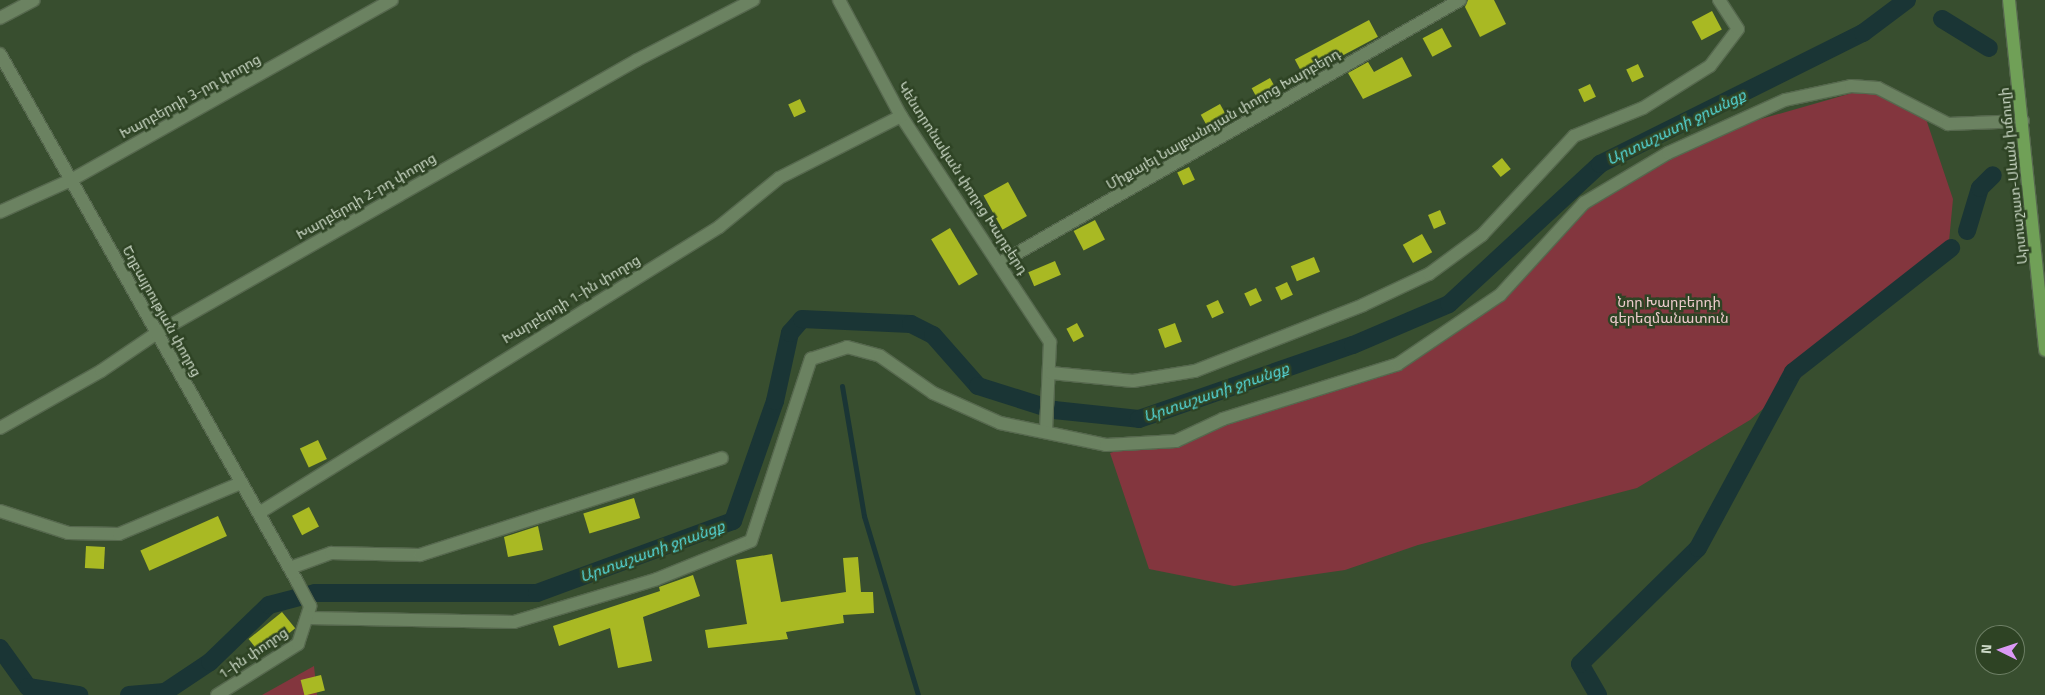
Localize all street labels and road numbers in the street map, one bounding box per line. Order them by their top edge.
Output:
street label: Միքայել Նալբանդյան փողոց Խարբերդ [1103,45,1343,193]
street label: Խարբերդի 3-րդ փողոց [117,50,263,142]
street label: Կենտրոնական փողոց Խարբերդ [894,78,1032,278]
street label: Արտաշատ-Սևան խճուղի [1995,87,2031,265]
street label: Խարբերդի 2-րդ փողոց [293,149,439,243]
street label: Եղբայրության փողոց [119,242,205,380]
street label: Խարբերդի 1-ին փողոց [499,251,643,347]
street label: 1-ին փողոց [215,624,291,682]

